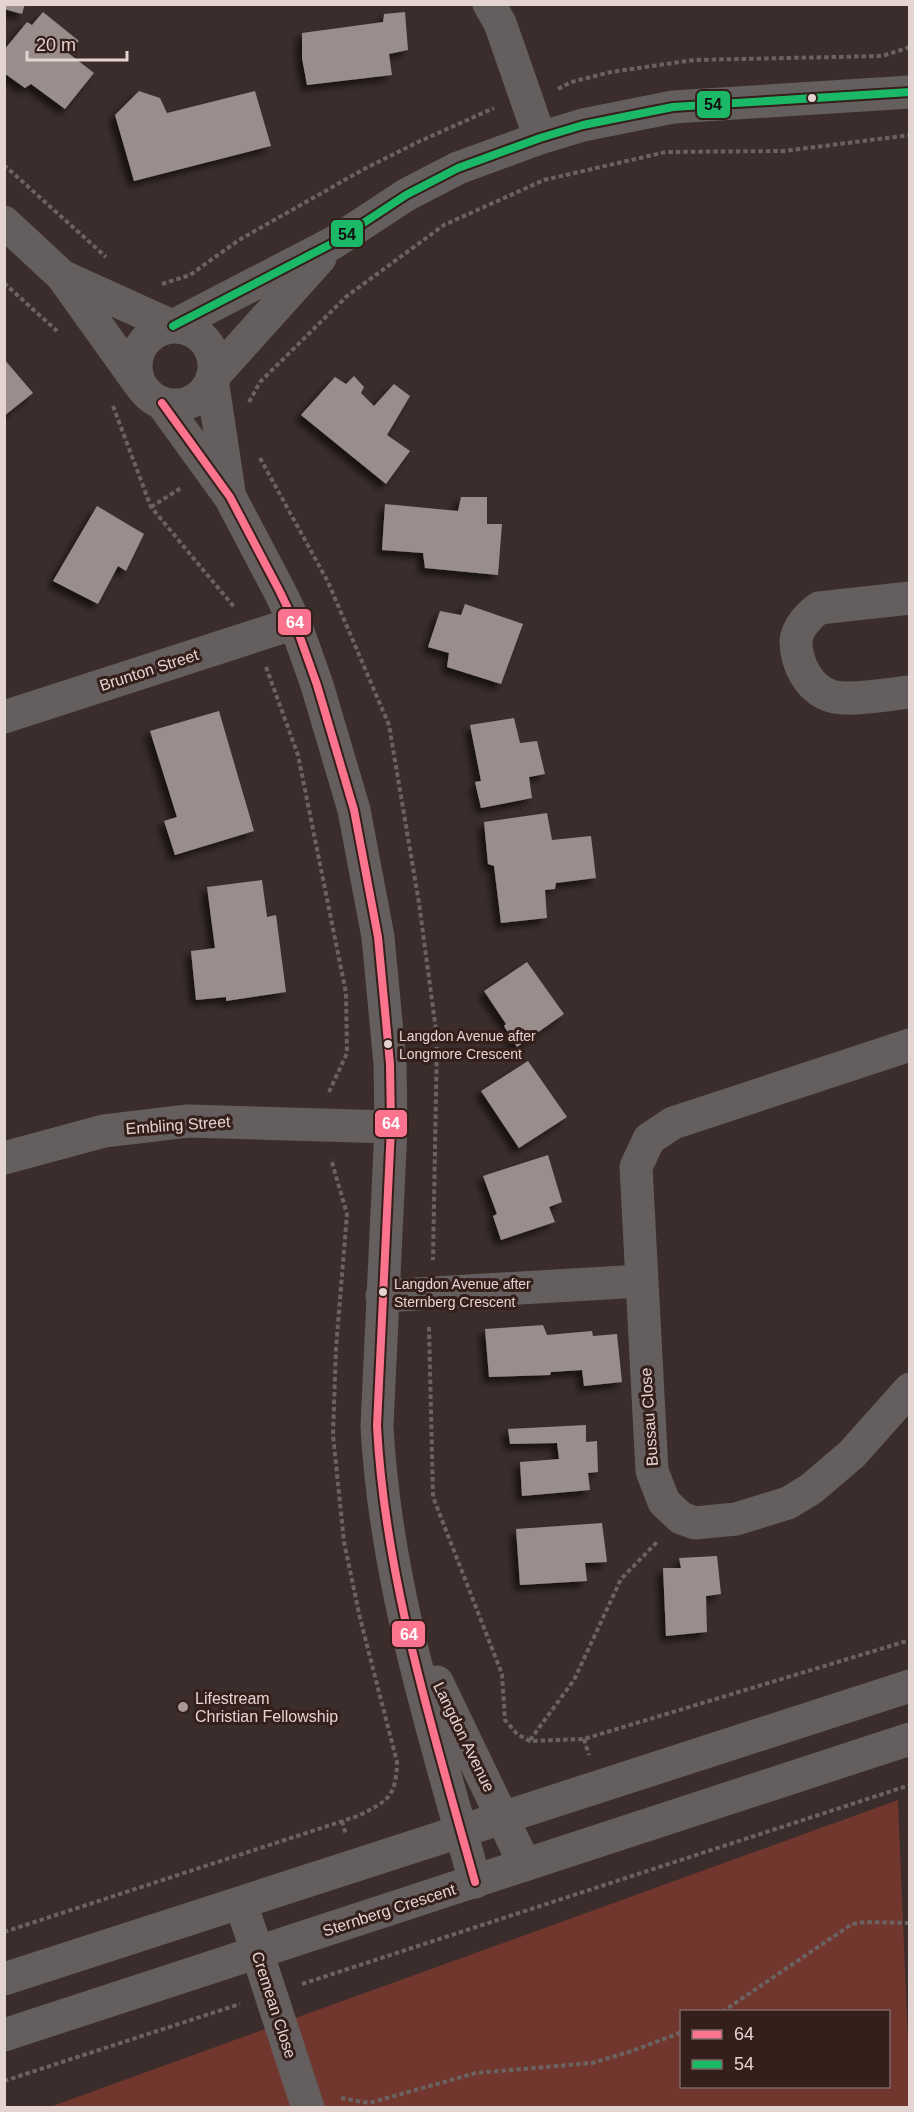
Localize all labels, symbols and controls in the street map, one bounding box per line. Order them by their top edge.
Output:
scale bar [27,24,128,62]
text: 20 m [36,35,76,55]
line badge: 54 [696,90,731,119]
unlabelled marker [806,92,818,104]
text: 54 [704,96,722,113]
line badge: 54 [330,219,364,248]
text: 54 [338,226,356,243]
line badge: 64 [277,608,312,636]
text: 64 [286,614,304,631]
street label: Brunton Street [97,646,201,694]
place label: Langdon Avenue after Longmore Crescent [399,1028,536,1062]
marker: Langdon Avenue after Longmore Crescent [382,1038,394,1050]
line badge: 64 [374,1109,408,1138]
street label: Embling Street [125,1113,231,1137]
text: 64 [382,1115,400,1132]
place label: Langdon Avenue after Sternberg Crescent [394,1276,531,1310]
marker: Langdon Avenue after Sternberg Crescent [377,1286,389,1298]
street label: Bussau Close [637,1367,661,1467]
line badge: 64 [391,1620,426,1648]
text: 64 [400,1626,418,1643]
street label: Langdon Avenue [430,1679,498,1795]
place label: Lifestream Christian Fellowship [195,1690,338,1725]
marker: Lifestream Christian Fellowship [176,1700,190,1714]
street label: Sternberg Crescent [320,1880,458,1940]
street label: Cremean Close [249,1950,299,2061]
legend [680,2010,890,2088]
text: 64 [734,2024,754,2044]
text: 54 [734,2054,754,2074]

